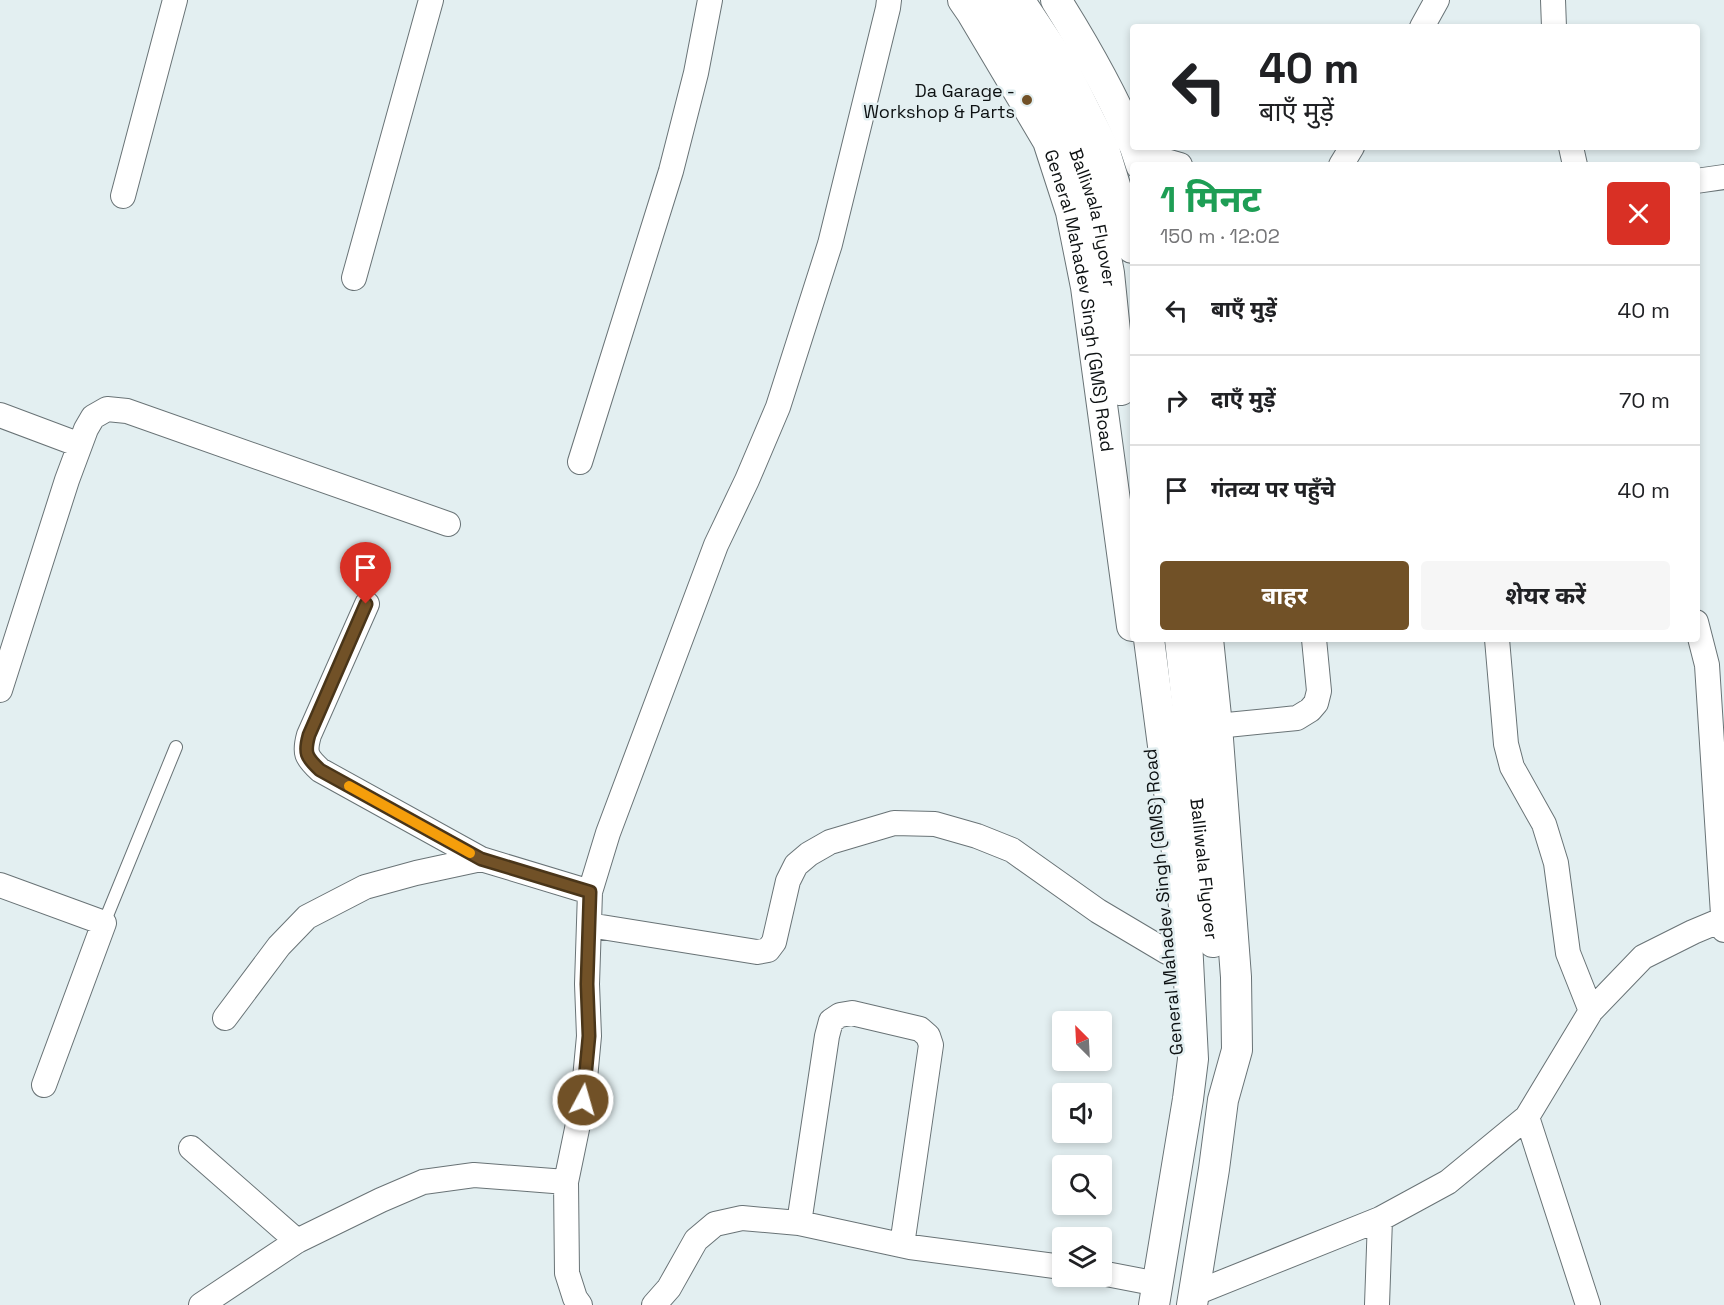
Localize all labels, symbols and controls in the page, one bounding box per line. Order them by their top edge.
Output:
text: 40 m [1259,42,1359,95]
icon: left [1160,48,1238,126]
place label: Da Garage - Workshop & Parts [863,79,1015,123]
marker: Da Garage - Workshop & Parts [1020,93,1034,107]
text: बाएँ मुड़ें [1259,94,1334,129]
street label: Balliwala Flyover [1065,145,1122,288]
street label: General Mahadev Singh (GMS) Road [1040,146,1120,453]
text: 1 मिनट [1160,177,1261,223]
button: close [1607,182,1670,245]
text: 150 m · 12:02 [1160,223,1280,249]
icon: left [1160,294,1193,327]
text: बाएँ मुड़ें [1211,295,1277,323]
text: 40 m [1618,296,1670,324]
icon: right [1160,384,1193,417]
text: दाएँ मुड़ें [1211,385,1276,413]
text: 70 m [1619,386,1670,414]
icon: arrive [1160,474,1193,507]
text: गंतव्य पर पहुँचे [1211,475,1335,503]
text: 40 m [1618,476,1670,504]
pin [340,542,391,604]
icon: arrive [349,551,382,584]
button: बाहर [1160,561,1409,630]
button: शेयर करें [1421,561,1670,630]
street label: General Mahadev Singh (GMS) Road [1138,748,1188,1056]
street label: Balliwala Flyover [1186,797,1224,941]
north arrow [1052,1011,1112,1071]
map controls [1052,1011,1112,1287]
position arrow [551,1068,615,1132]
button: sound [1052,1083,1112,1143]
button: search [1052,1155,1112,1215]
button: layers [1052,1227,1112,1287]

